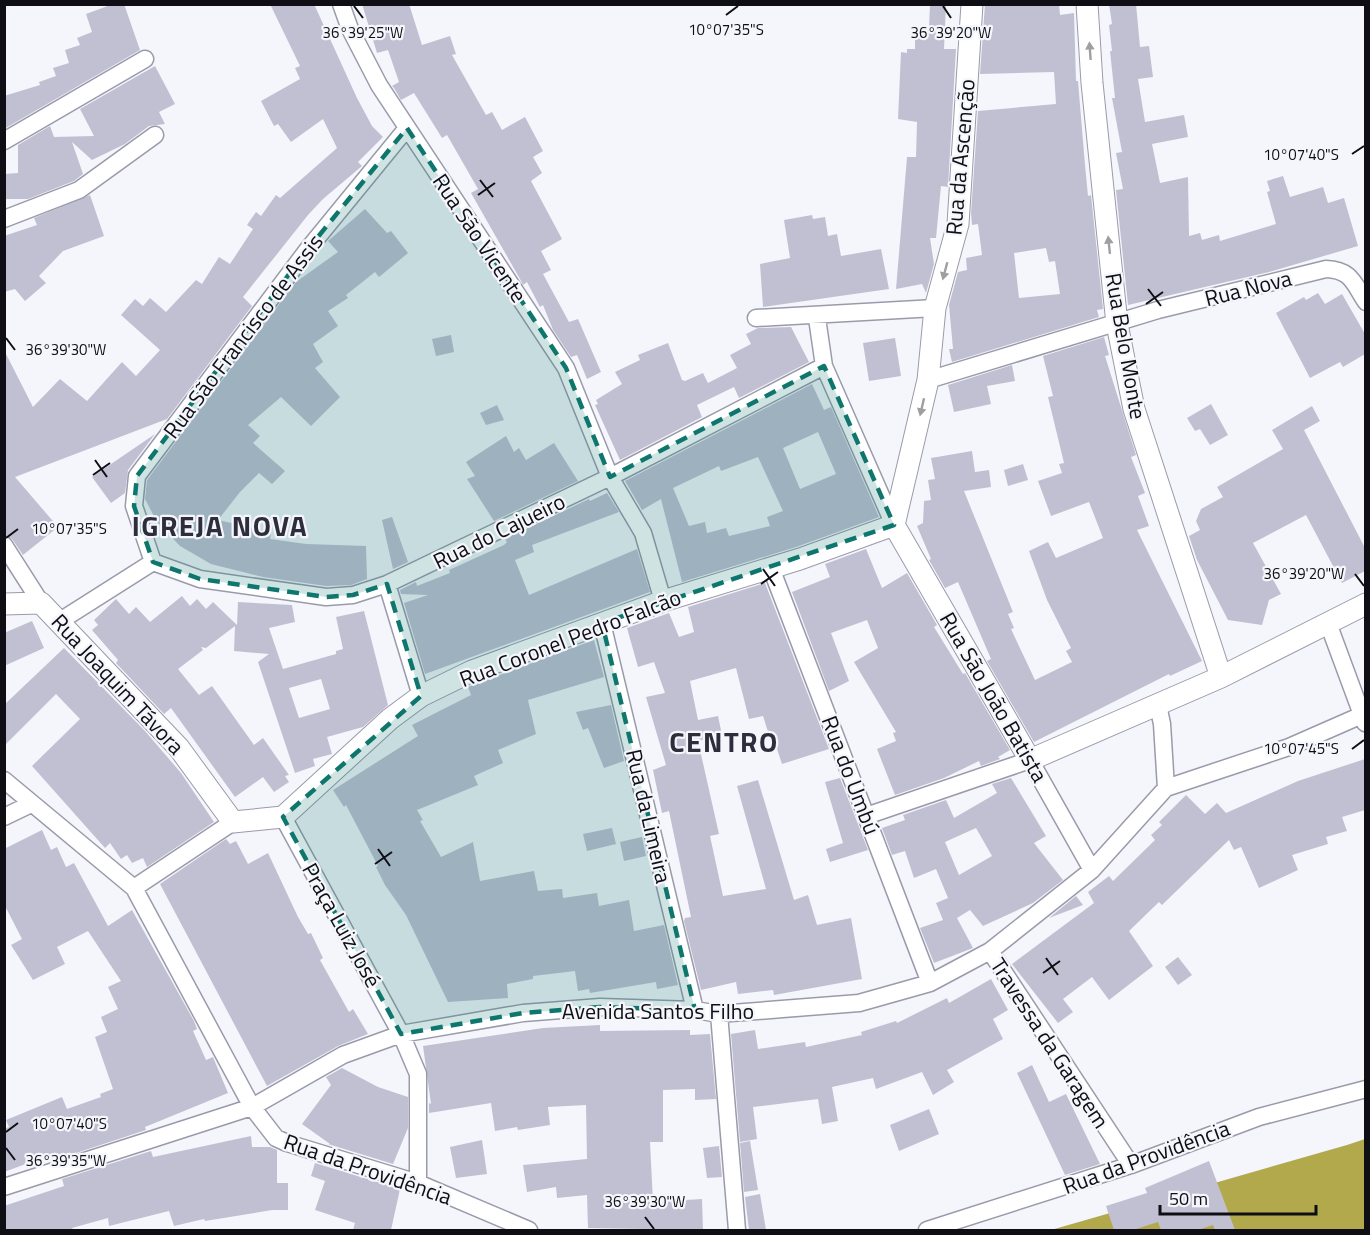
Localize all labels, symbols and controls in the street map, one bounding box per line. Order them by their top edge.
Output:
text: 10°07'35"S [688,18,764,41]
text: 36°39'25"W [323,21,403,44]
text: 36°39'20"W [911,21,991,44]
one-way arrow [1085,42,1094,61]
street label: Rua da Ascenção [936,78,984,236]
text: 10°07'40"S [1263,143,1339,166]
street label: Rua São Vicente [424,167,536,309]
street label: Rua São Francisco de Assis [155,226,331,446]
one-way arrow [1104,236,1114,255]
street label: Rua Nova [1201,261,1295,315]
one-way arrow [940,262,949,280]
street label: Rua Belo Monte [1096,270,1156,422]
text: 36°39'30"W [26,338,106,361]
one-way arrow [916,398,926,416]
street label: Rua do Cajueiro [427,484,571,578]
district label: IGREJA NOVA [132,504,308,547]
text: 10°07'35"S [31,517,107,540]
text: 36°39'20"W [1264,562,1344,585]
street label: Rua Coronel Pedro Falcão [454,580,686,696]
street label: Rua São João Batista [931,605,1057,789]
street label: Rua Joaquim Távora [43,606,193,762]
street label: Rua do Umbú [813,711,889,839]
district label: CENTRO [669,720,779,763]
text: 10°07'45"S [1263,737,1339,760]
street label: Rua da Limeira [617,746,681,886]
street label: Praça Luiz José [294,856,390,994]
street label: Travessa da Garagem [982,951,1118,1135]
street label: Avenida Santos Filho [562,994,754,1028]
street label: Rua da Providência [1058,1111,1234,1203]
text: 10°07'40"S [31,1112,107,1135]
street label: Rua da Providência [279,1124,457,1214]
text: 36°39'35"W [26,1149,106,1172]
scale bar [1160,1178,1316,1216]
text: 50 m [1169,1185,1208,1212]
text: 36°39'30"W [605,1190,685,1213]

